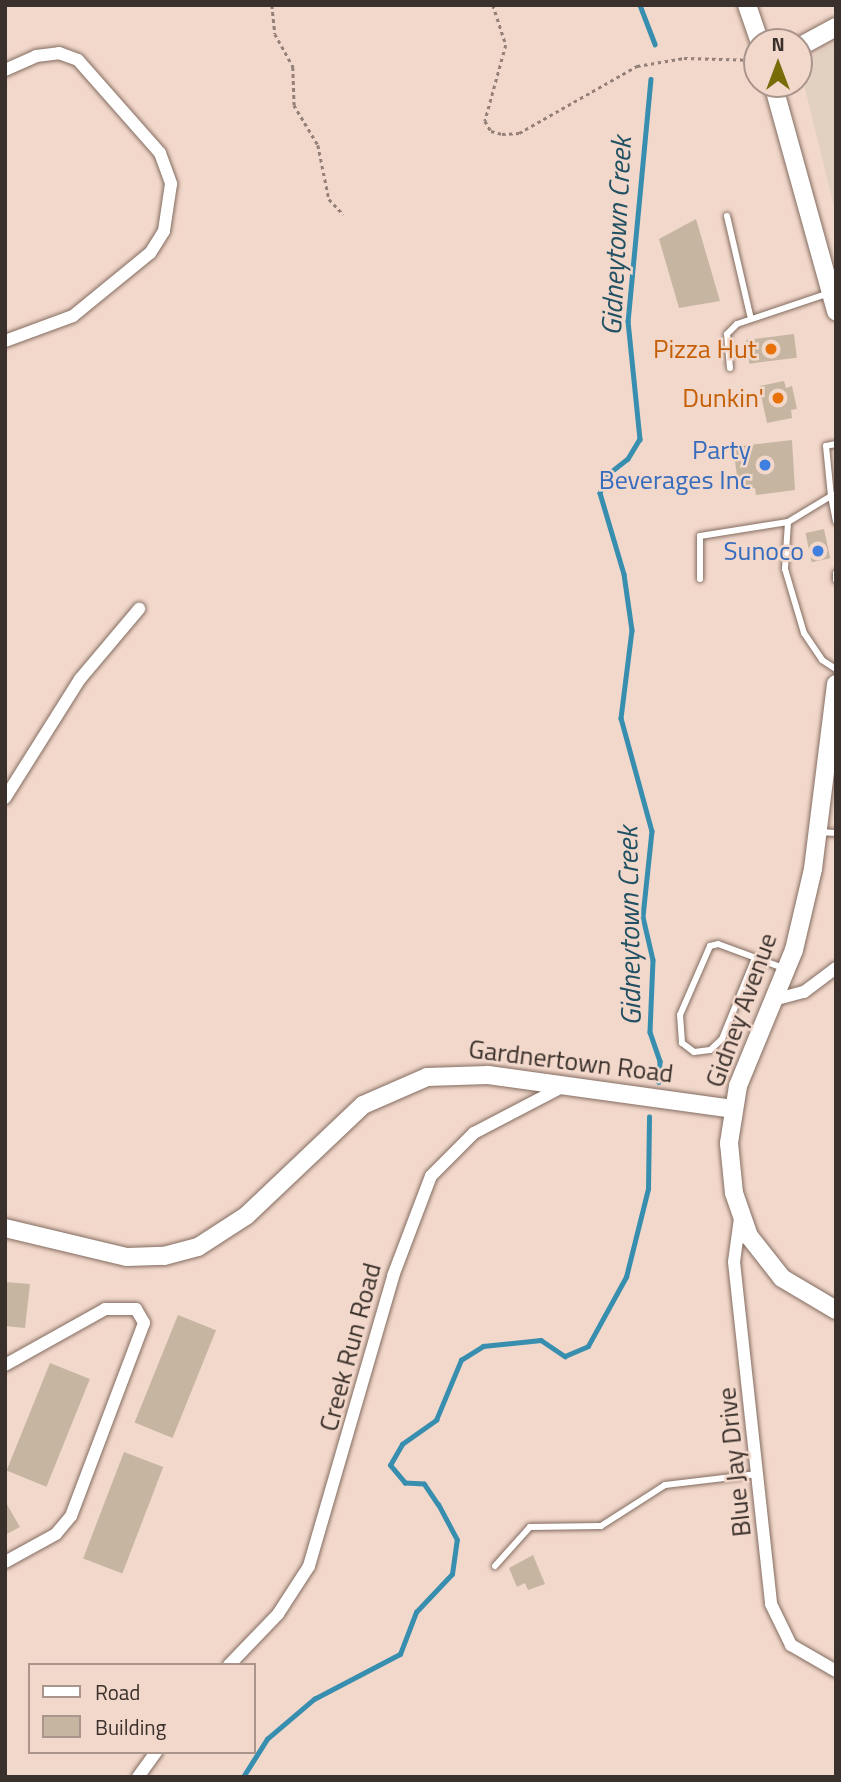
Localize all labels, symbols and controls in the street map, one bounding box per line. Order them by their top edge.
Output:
north arrow [743,28,813,98]
text: N [771,29,785,58]
water label: Gidneytown Creek [594,136,638,336]
place label: Pizza Hut [653,333,757,365]
marker: Pizza Hut [763,341,779,357]
place label: Dunkin' [682,382,764,414]
marker: Dunkin' [770,390,786,406]
place label: Party Beverages Inc [599,434,751,496]
marker: Party Beverages Inc [757,457,773,473]
place label: Sunoco [724,535,804,567]
marker: Sunoco [810,543,826,559]
water label: Gidneytown Creek [610,826,648,1026]
street label: Gidney Avenue [699,929,783,1091]
street label: Gardnertown Road [467,1033,675,1089]
street label: Creek Run Road [313,1259,387,1435]
street label: Blue Jay Drive [711,1386,757,1538]
legend [28,1663,256,1754]
text: Road [95,1676,140,1708]
text: Building [95,1711,166,1743]

